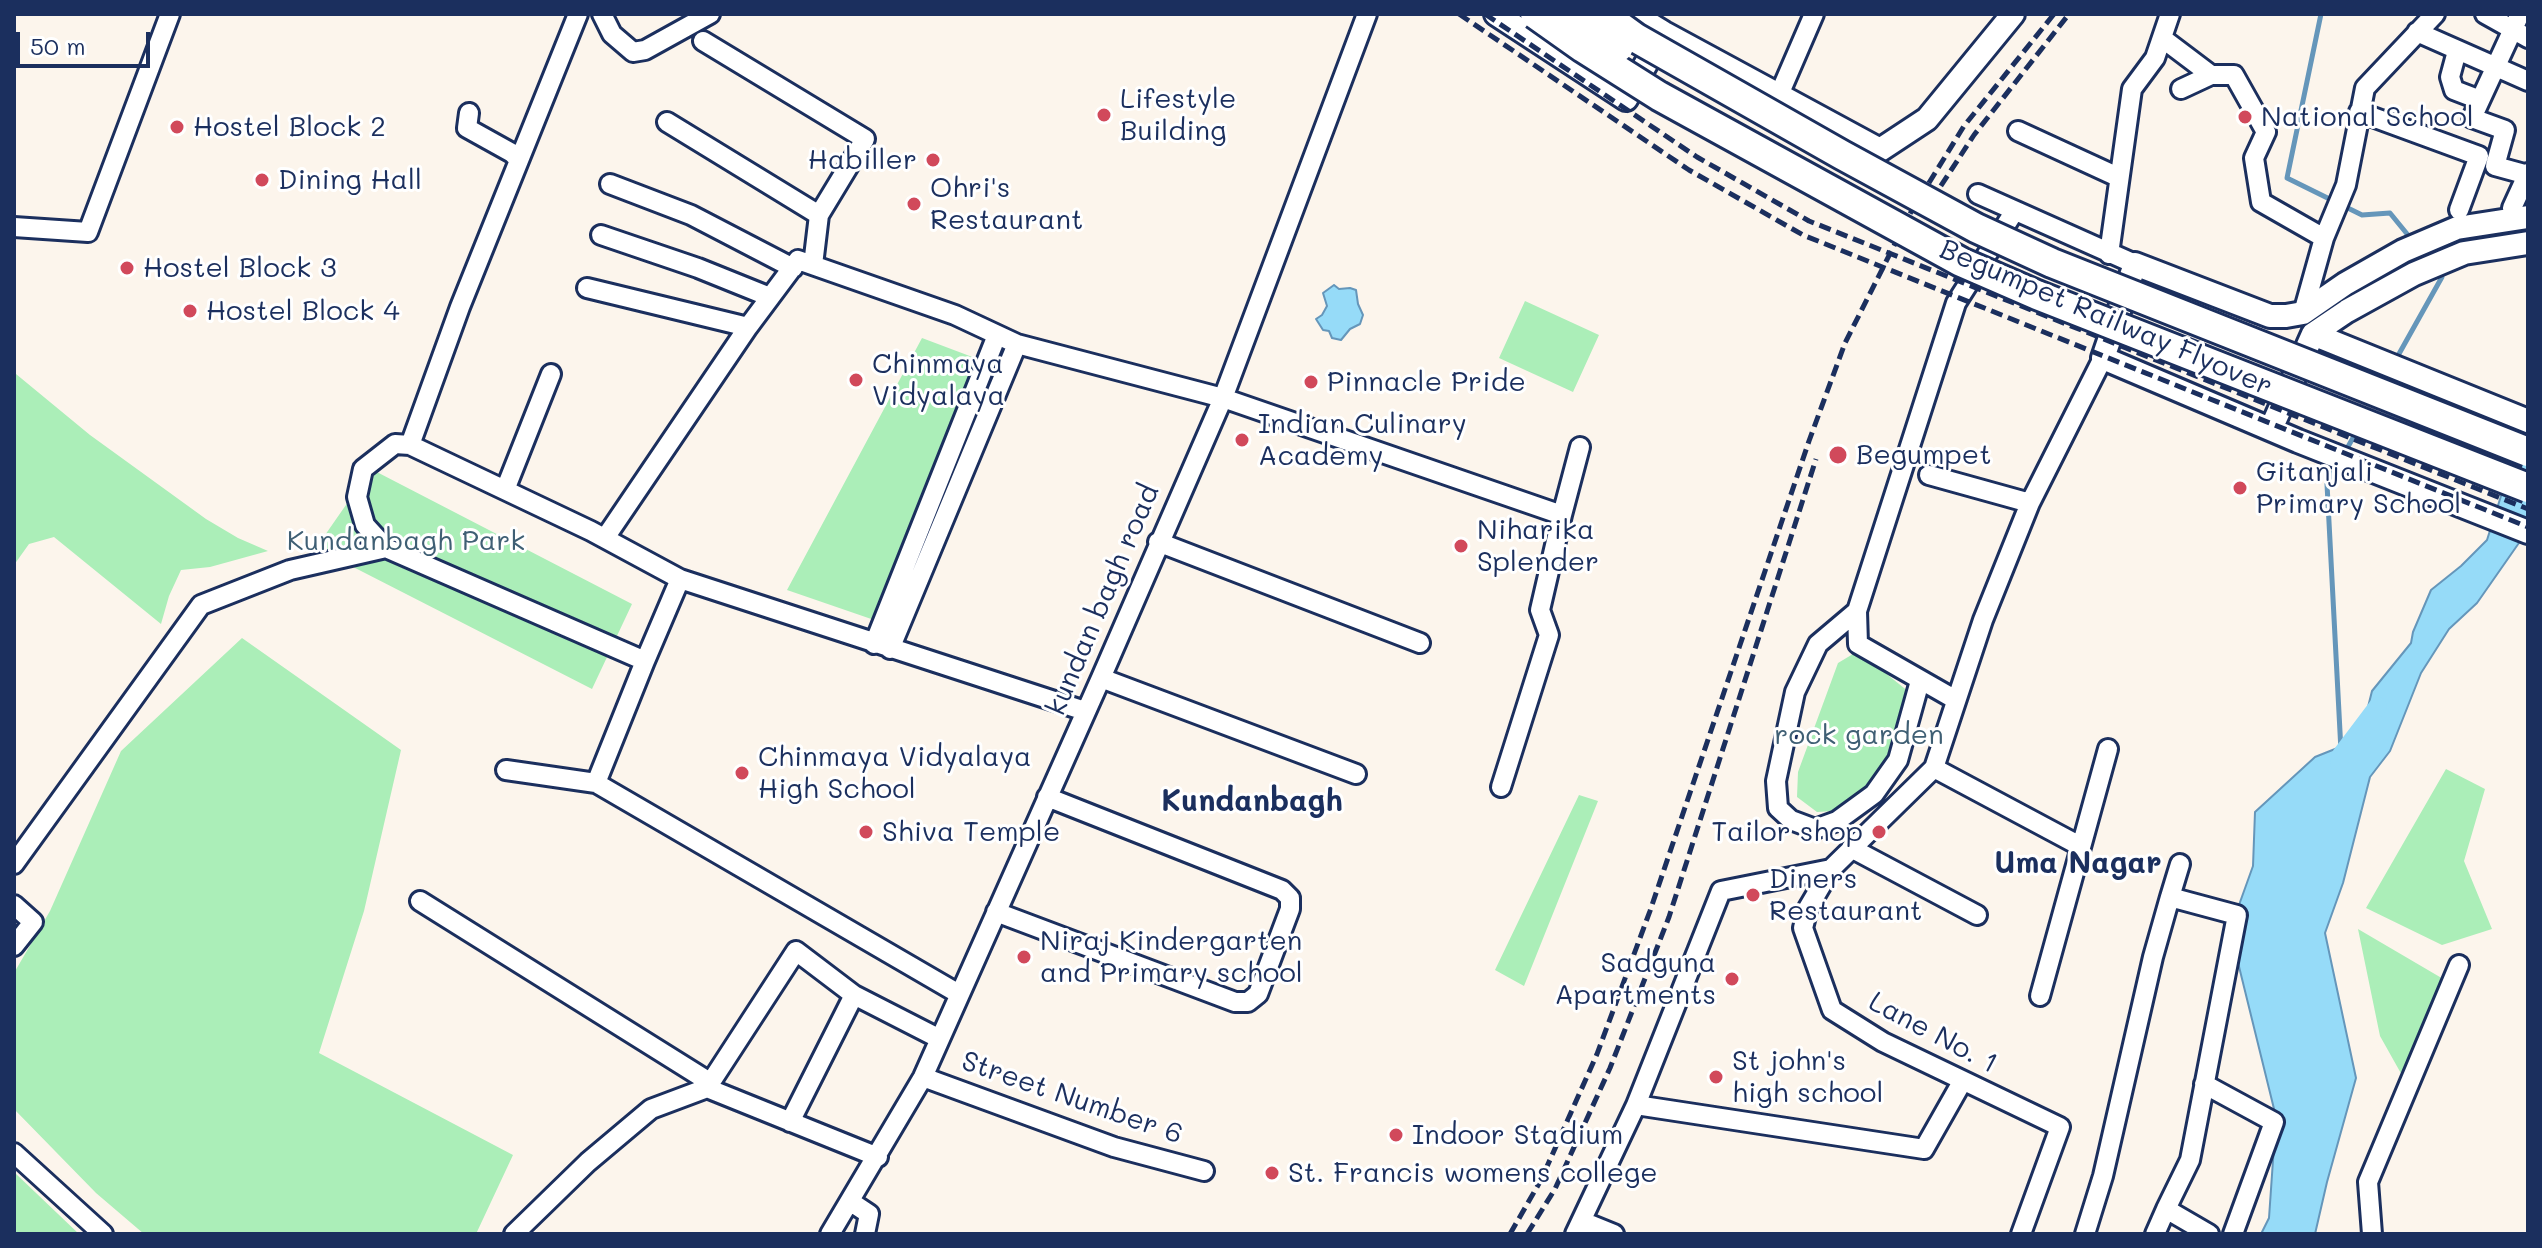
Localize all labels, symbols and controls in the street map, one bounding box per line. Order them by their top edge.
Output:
scale bar [20,16,154,66]
text: 50 m [30,30,86,61]
place label: Lifestyle Building [1120,82,1236,148]
place label: National School [2261,100,2474,134]
marker: Lifestyle Building [1095,106,1113,124]
marker: National School [2236,108,2254,126]
place label: Hostel Block 2 [193,110,386,144]
marker: Hostel Block 2 [168,118,186,136]
place label: Habiller [808,143,917,177]
marker: Habiller [924,151,942,169]
place label: Dining Hall [278,163,422,197]
marker: Dining Hall [253,171,271,189]
place label: Ohri's Restaurant [930,171,1083,237]
marker: Ohri's Restaurant [905,195,923,213]
street label: Begumpet Railway Flyover [1935,233,2277,403]
place label: Hostel Block 3 [143,251,337,285]
marker: Hostel Block 3 [118,259,136,277]
place label: Hostel Block 4 [206,294,400,328]
marker: Hostel Block 4 [181,302,199,320]
place label: Chinmaya Vidyalaya [872,347,1005,413]
place label: Pinnacle Pride [1327,365,1526,399]
marker: Chinmaya Vidyalaya [847,371,865,389]
marker: Pinnacle Pride [1302,373,1320,391]
place label: Indian Culinary Academy [1258,407,1467,473]
marker: Indian Culinary Academy [1233,431,1251,449]
place label: Begumpet [1856,438,1992,472]
marker: Begumpet [1827,444,1849,466]
place label: Gitanjali Primary School [2256,455,2461,521]
marker: Gitanjali Primary School [2231,479,2249,497]
street label: kundan bagh road [1039,480,1167,720]
place label: Niharika Splender [1477,513,1599,579]
park label: Kundanbagh Park [287,524,525,558]
marker: Niharika Splender [1452,537,1470,555]
park label: rock garden [1774,718,1944,752]
place label: Chinmaya Vidyalaya High School [758,740,1032,806]
marker: Chinmaya Vidyalaya High School [733,764,751,782]
district label: Kundanbagh [1161,784,1343,820]
place label: Shiva Temple [882,815,1060,849]
place label: Tailor shop [1711,815,1863,849]
marker: Shiva Temple [857,823,875,841]
marker: Tailor shop [1870,823,1888,841]
district label: Uma Nagar [1994,846,2162,882]
place label: Diners Restaurant [1769,862,1922,928]
marker: Diners Restaurant [1744,886,1762,904]
place label: Niraj Kindergarten and Primary school [1040,924,1303,990]
place label: Sadguna Apartments [1554,946,1716,1012]
marker: Niraj Kindergarten and Primary school [1015,948,1033,966]
marker: Sadguna Apartments [1723,970,1741,988]
street label: Lane No. 1 [1863,985,2003,1081]
street label: Street Number 6 [957,1044,1187,1152]
place label: St john's high school [1732,1044,1883,1110]
marker: St john's high school [1707,1068,1725,1086]
place label: Indoor Stadium [1412,1118,1623,1152]
marker: Indoor Stadium [1387,1126,1405,1144]
place label: St. Francis womens college [1288,1156,1658,1190]
marker: St. Francis womens college [1263,1164,1281,1182]

